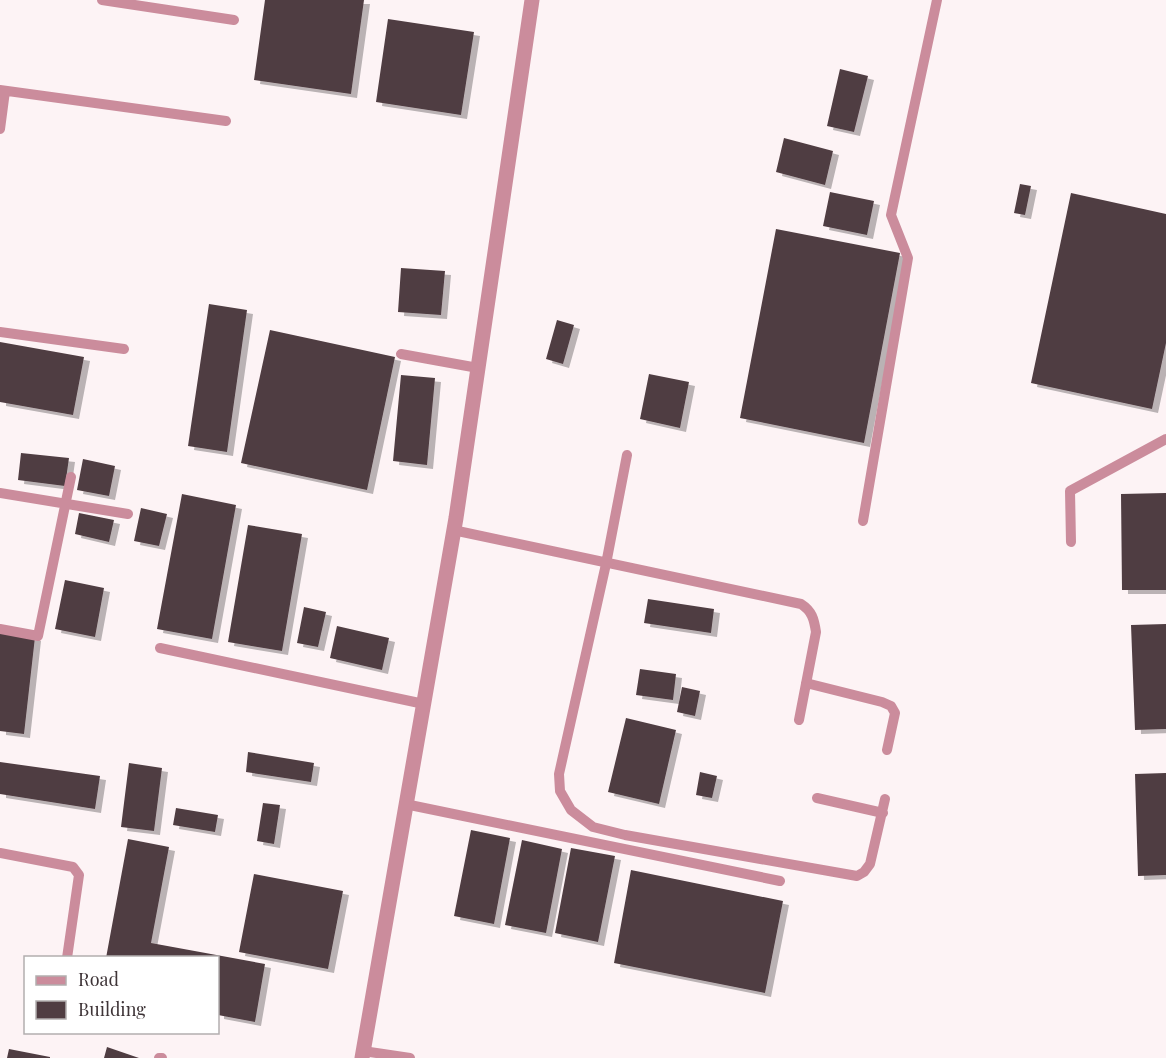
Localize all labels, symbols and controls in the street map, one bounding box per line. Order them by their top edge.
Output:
legend [24,956,219,1034]
text: Road [78,967,119,991]
text: Building [78,997,146,1021]

